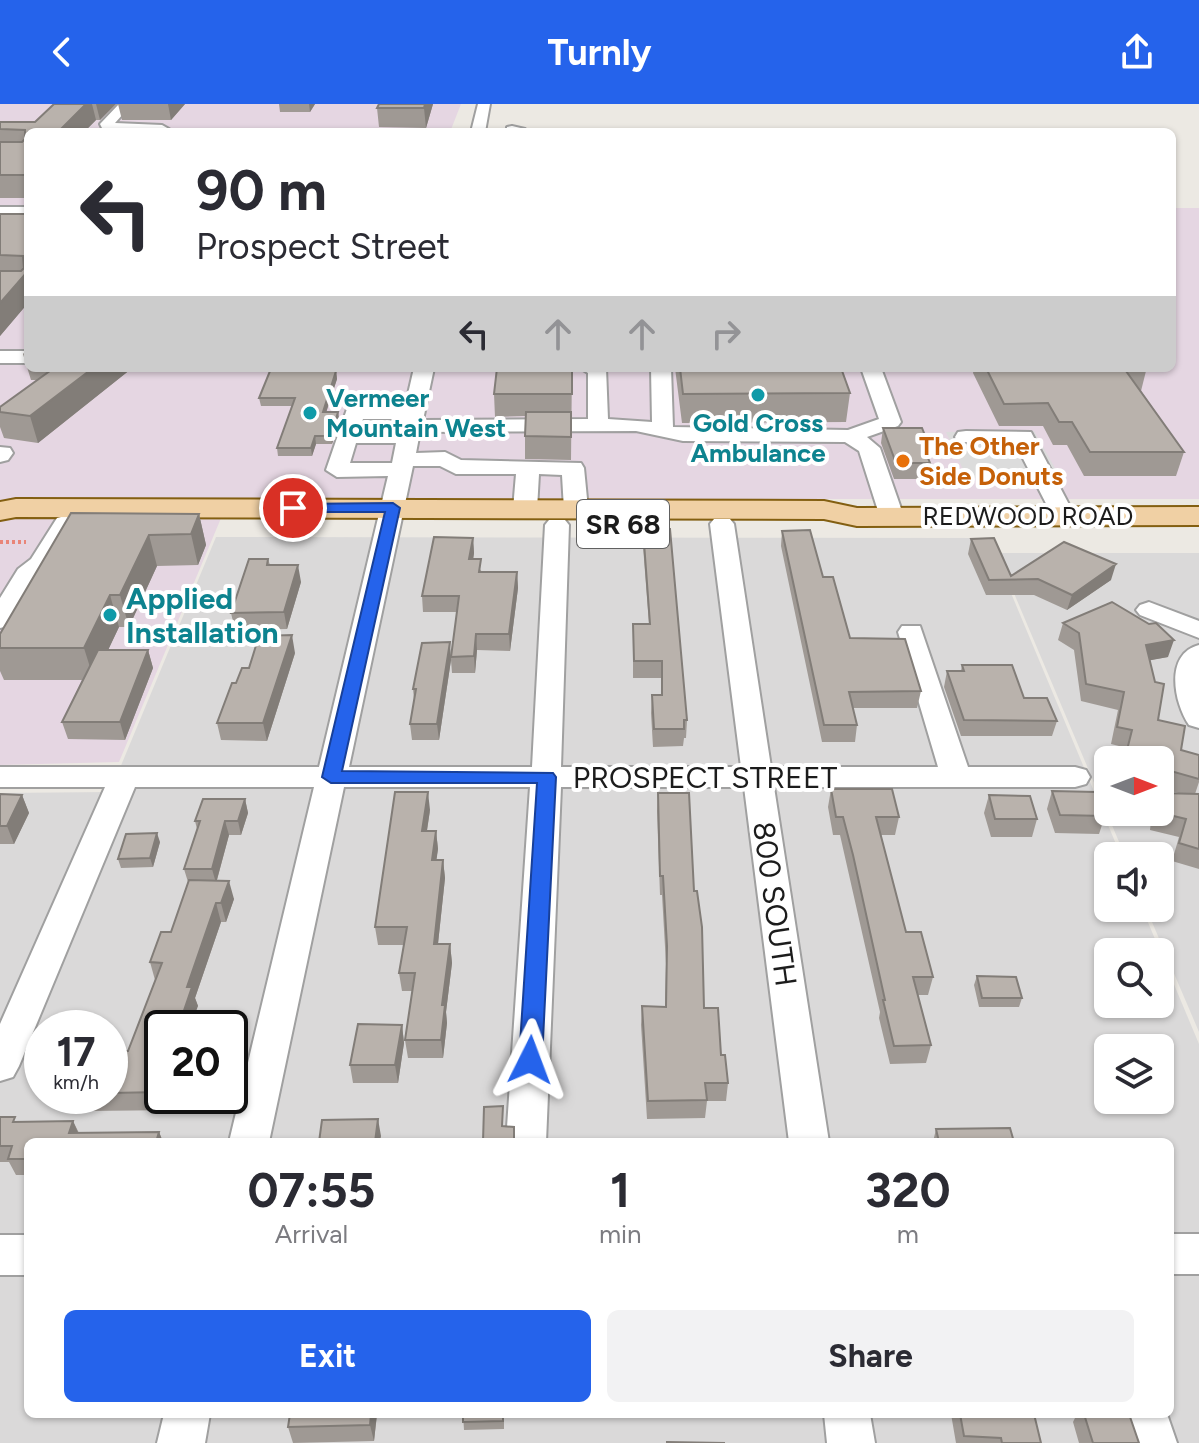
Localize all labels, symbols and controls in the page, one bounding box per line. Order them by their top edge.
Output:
icon: back [40,30,84,74]
icon: share [1115,30,1159,74]
text: Turnly [548,31,651,74]
text: 90 m [196,157,327,224]
icon: left [64,160,168,264]
text: Prospect Street [196,225,450,268]
icon: left [452,312,496,356]
icon: ahead [536,312,580,356]
icon: ahead [620,312,664,356]
icon: right [704,312,748,356]
place label: Vermeer Mountain West [326,382,506,444]
marker: Gold Cross Ambulance [749,386,767,404]
marker: Vermeer Mountain West [301,404,319,422]
place label: Gold Cross Ambulance [690,407,826,469]
place label: The Other Side Donuts [919,430,1063,492]
marker: The Other Side Donuts [894,452,912,470]
pin [259,474,327,542]
icon: arrive [271,486,315,530]
road number: SR 68 [577,500,669,548]
street label: REDWOOD ROAD [923,500,1133,532]
place label: Applied Installation [126,580,279,651]
marker: Applied Installation [101,606,119,624]
north arrow [1094,746,1174,826]
map controls [1094,746,1174,1114]
street label: PROSPECT STREET [573,759,838,796]
street label: 800 SOUTH [745,819,805,989]
button: sound [1094,842,1174,922]
button: search [1094,938,1174,1018]
speed limit sign: 20 [144,1010,248,1114]
position arrow [488,1018,572,1102]
text: 17 [56,1028,96,1076]
button: layers [1094,1034,1174,1114]
text: km/h [53,1070,99,1094]
text: 07:55 [247,1161,375,1219]
text: 1 [610,1161,630,1219]
text: 320 [865,1161,951,1219]
text: Arrival [275,1218,348,1250]
text: min [599,1218,642,1250]
text: m [897,1218,919,1250]
button: Exit [64,1310,591,1402]
button: Share [607,1310,1134,1402]

